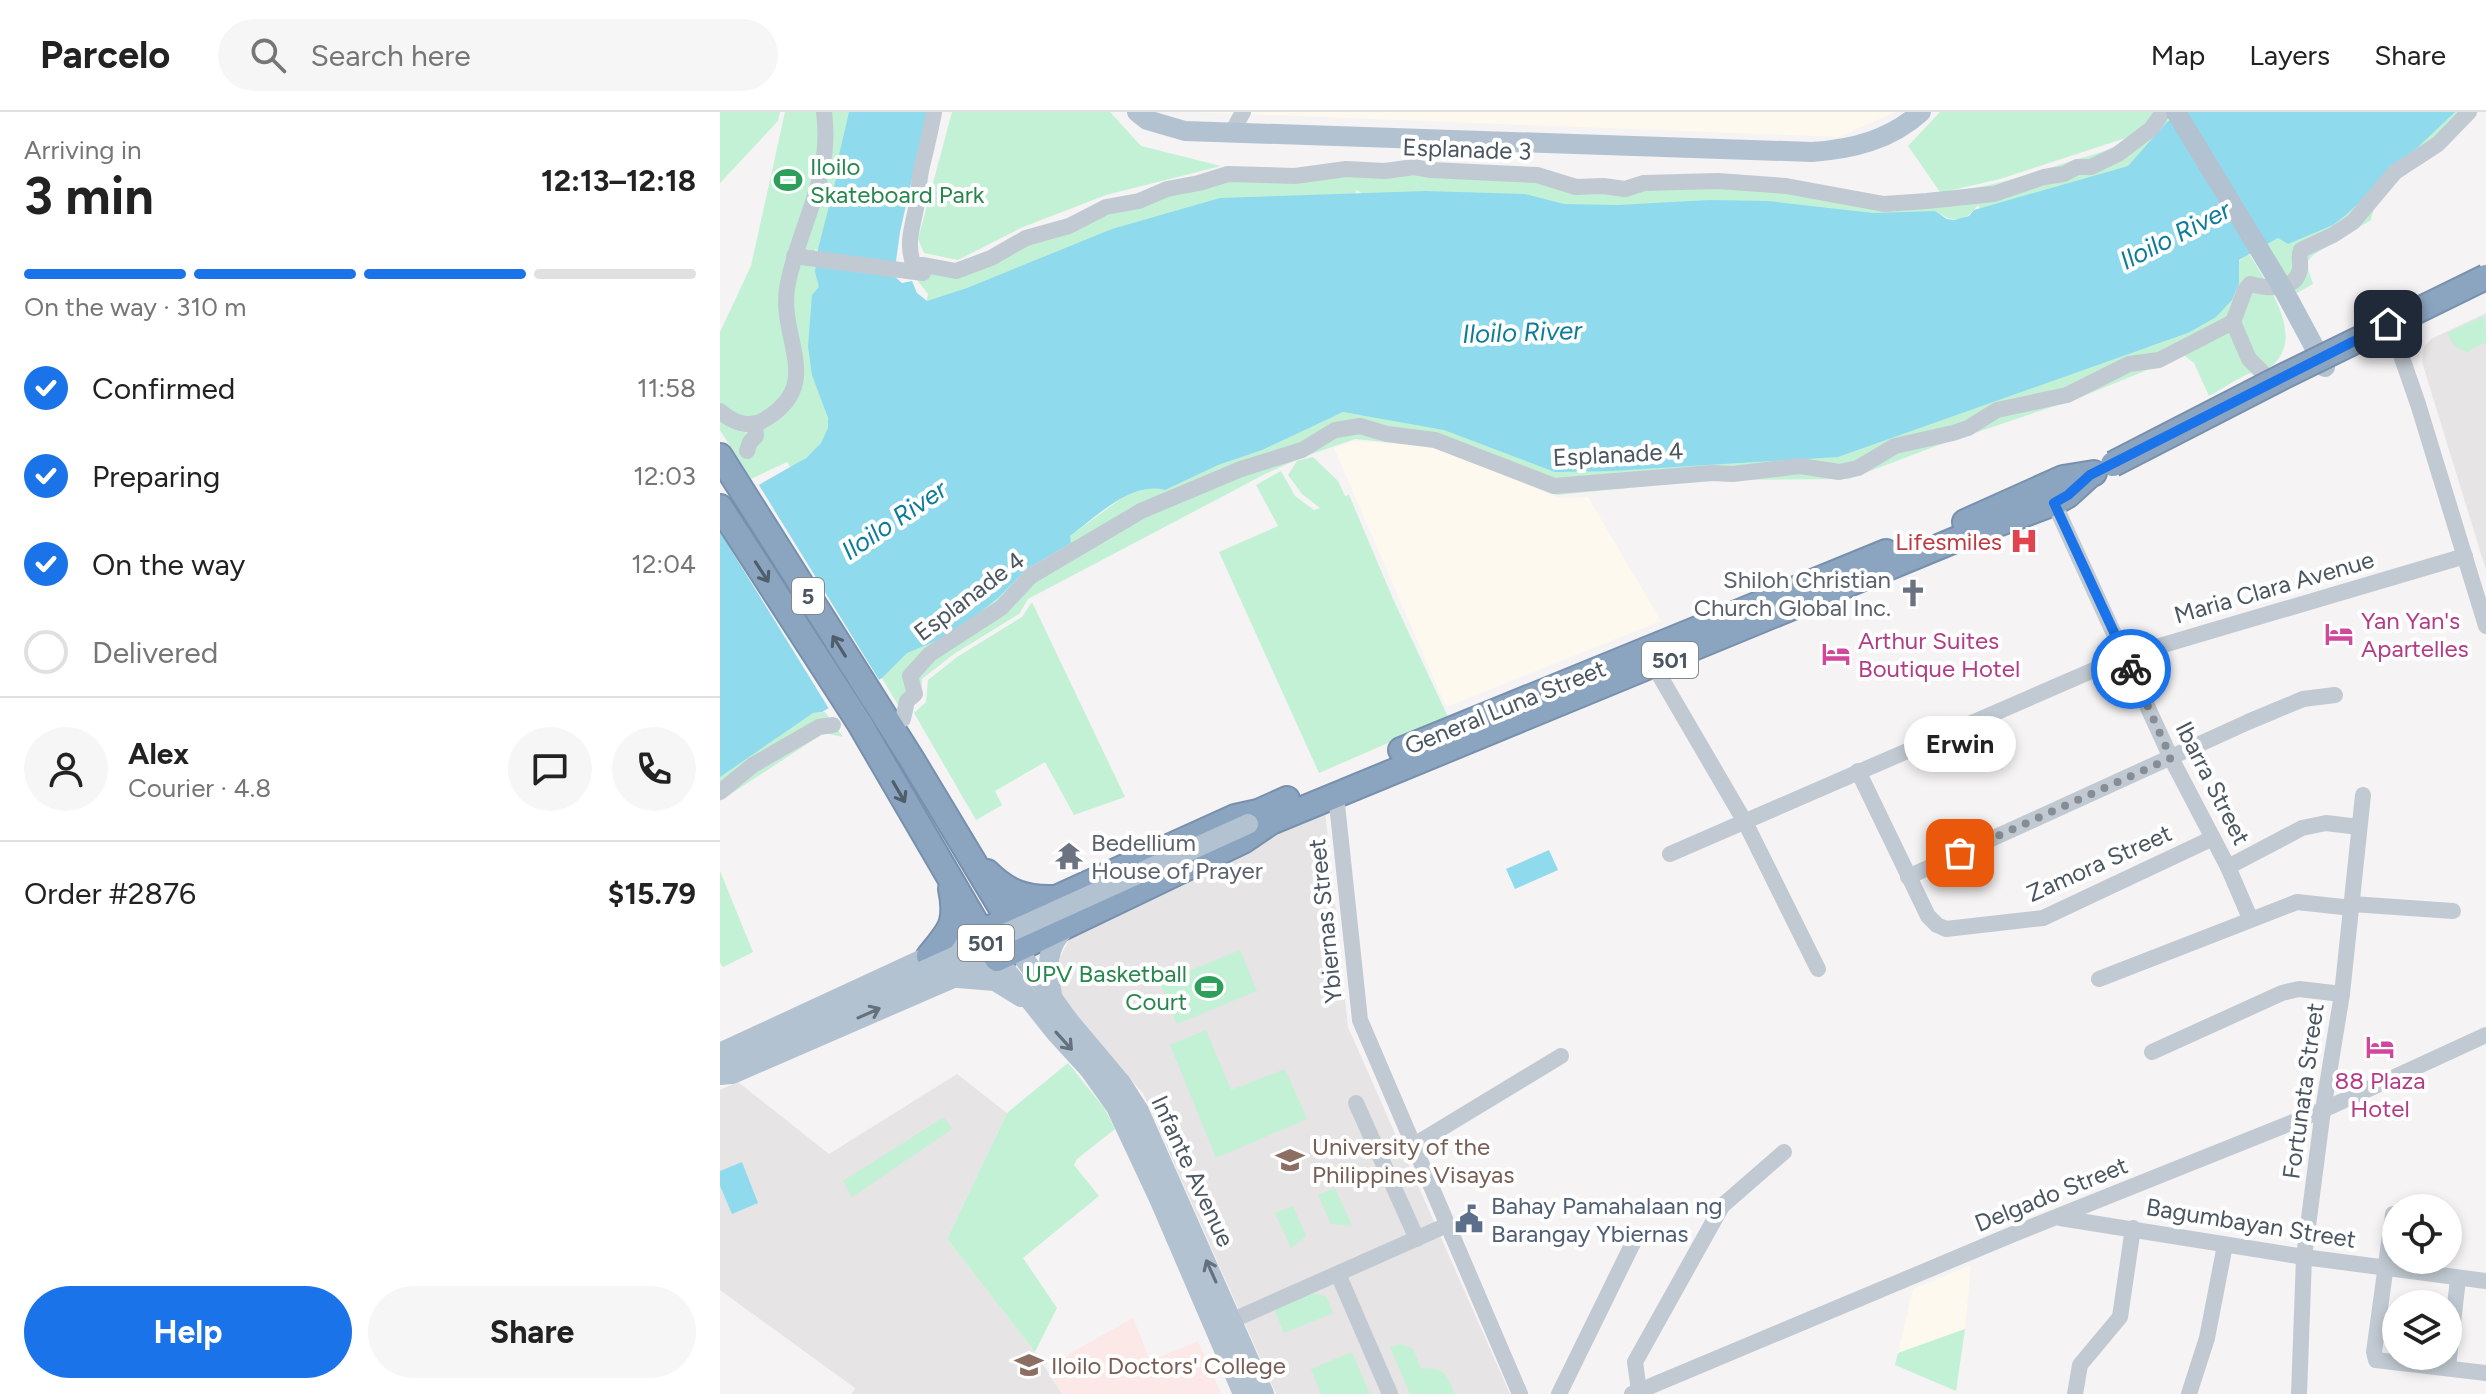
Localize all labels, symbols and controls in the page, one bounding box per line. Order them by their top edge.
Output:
search box [218,19,778,91]
text: Parcelo [40,32,170,78]
icon: search [246,33,290,77]
text: Search here [310,37,471,74]
text: Map [2151,38,2205,72]
text: Layers [2249,38,2330,72]
text: Share [2374,38,2446,72]
street label: Esplanade 3 [1402,132,1532,166]
text: Arriving in [24,134,142,166]
place label: Iloilo Skateboard Park [810,152,985,209]
text: 12:13–12:18 [541,162,696,199]
text: 3 min [24,165,154,227]
sports icon: Iloilo Skateboard Park [773,165,803,195]
water label: Iloilo River [2114,193,2237,276]
pin [2354,290,2422,358]
text: On the way · 310 m [24,291,246,323]
icon: home [2366,302,2410,346]
water label: Iloilo River [1462,314,1584,350]
icon: check [24,366,68,410]
text: Confirmed [92,370,235,407]
text: 11:58 [637,372,696,404]
street label: Esplanade 4 [1552,436,1684,472]
icon: check [24,454,68,498]
text: Preparing [92,458,220,495]
text: 12:03 [633,460,696,492]
water label: Iloilo River [835,473,954,567]
hospital icon: Lifesmiles [2009,526,2039,556]
place label: Lifesmiles [1895,527,2002,556]
icon: check [24,542,68,586]
street label: Esplanade 4 [908,545,1030,647]
street label: Maria Clara Avenue [2171,545,2377,629]
text: On the way [92,546,245,583]
text: 12:04 [631,548,696,580]
one-way arrow [754,561,771,583]
place label: Shiloh Christian Church Global Inc. [1694,565,1891,622]
road number: 5 [792,578,824,614]
church icon: Shiloh Christian Church Global Inc. [1898,578,1928,608]
place label: Yan Yan's Apartelles [2361,606,2469,663]
hotel icon: Yan Yan's Apartelles [2324,619,2354,649]
place label: Arthur Suites Boutique Hotel [1858,626,2020,683]
courier [2091,629,2171,709]
text: Delivered [92,634,218,671]
one-way arrow [831,635,848,657]
hotel icon: Arthur Suites Boutique Hotel [1821,639,1851,669]
road number: 501 [1642,642,1698,678]
icon: bike [2109,647,2153,691]
street label: General Luna Street [1400,653,1610,761]
callout: Erwin [1904,717,2016,773]
street label: Ibarra Street [2170,717,2256,849]
button: person [24,727,108,811]
button: chat [508,727,592,811]
button: phone [612,727,696,811]
text: Erwin [1926,728,1994,760]
text: Alex [128,735,189,772]
text: Courier · 4.8 [128,772,271,804]
one-way arrow [891,780,907,803]
street label: Zamora Street [2022,818,2176,908]
pin [1926,819,1994,887]
place label: Bedellium House of Prayer [1091,828,1263,885]
icon: bag [1938,831,1982,875]
street label: Ybiernas Street [1302,837,1348,1005]
temple icon: Bedellium House of Prayer [1054,841,1084,871]
text: Order #2876 [24,875,196,912]
text: $15.79 [608,875,696,912]
road number: 501 [958,925,1014,961]
place label: UPV Basketball Court [1025,959,1187,1016]
sports icon: UPV Basketball Court [1194,972,1224,1002]
street label: Fortunata Street [2276,1001,2330,1181]
one-way arrow [857,1005,881,1020]
one-way arrow [1055,1031,1073,1051]
hotel icon: 88 Plaza Hotel [2365,1032,2395,1062]
place label: 88 Plaza Hotel [2335,1066,2425,1123]
street label: Infante Avenue [1145,1091,1241,1251]
place label: University of the Philippines Visayas [1312,1132,1514,1189]
school or university icon: University of the Philippines Visayas [1275,1145,1305,1175]
street label: Delgado Street [1970,1150,2132,1238]
place label: Bahay Pamahalaan ng Barangay Ybiernas [1491,1191,1723,1248]
street label: Bagumbayan Street [2144,1192,2358,1254]
map controls [2382,1194,2462,1370]
button: locate [2382,1194,2462,1274]
public building icon: Bahay Pamahalaan ng Barangay Ybiernas [1454,1204,1484,1234]
one-way arrow [1202,1259,1217,1284]
button: Help [24,1286,352,1378]
button: Share [368,1286,696,1378]
button: layers [2382,1290,2462,1370]
school or university icon: Iloilo Doctors' College [1014,1350,1044,1380]
place label: Iloilo Doctors' College [1051,1351,1286,1380]

